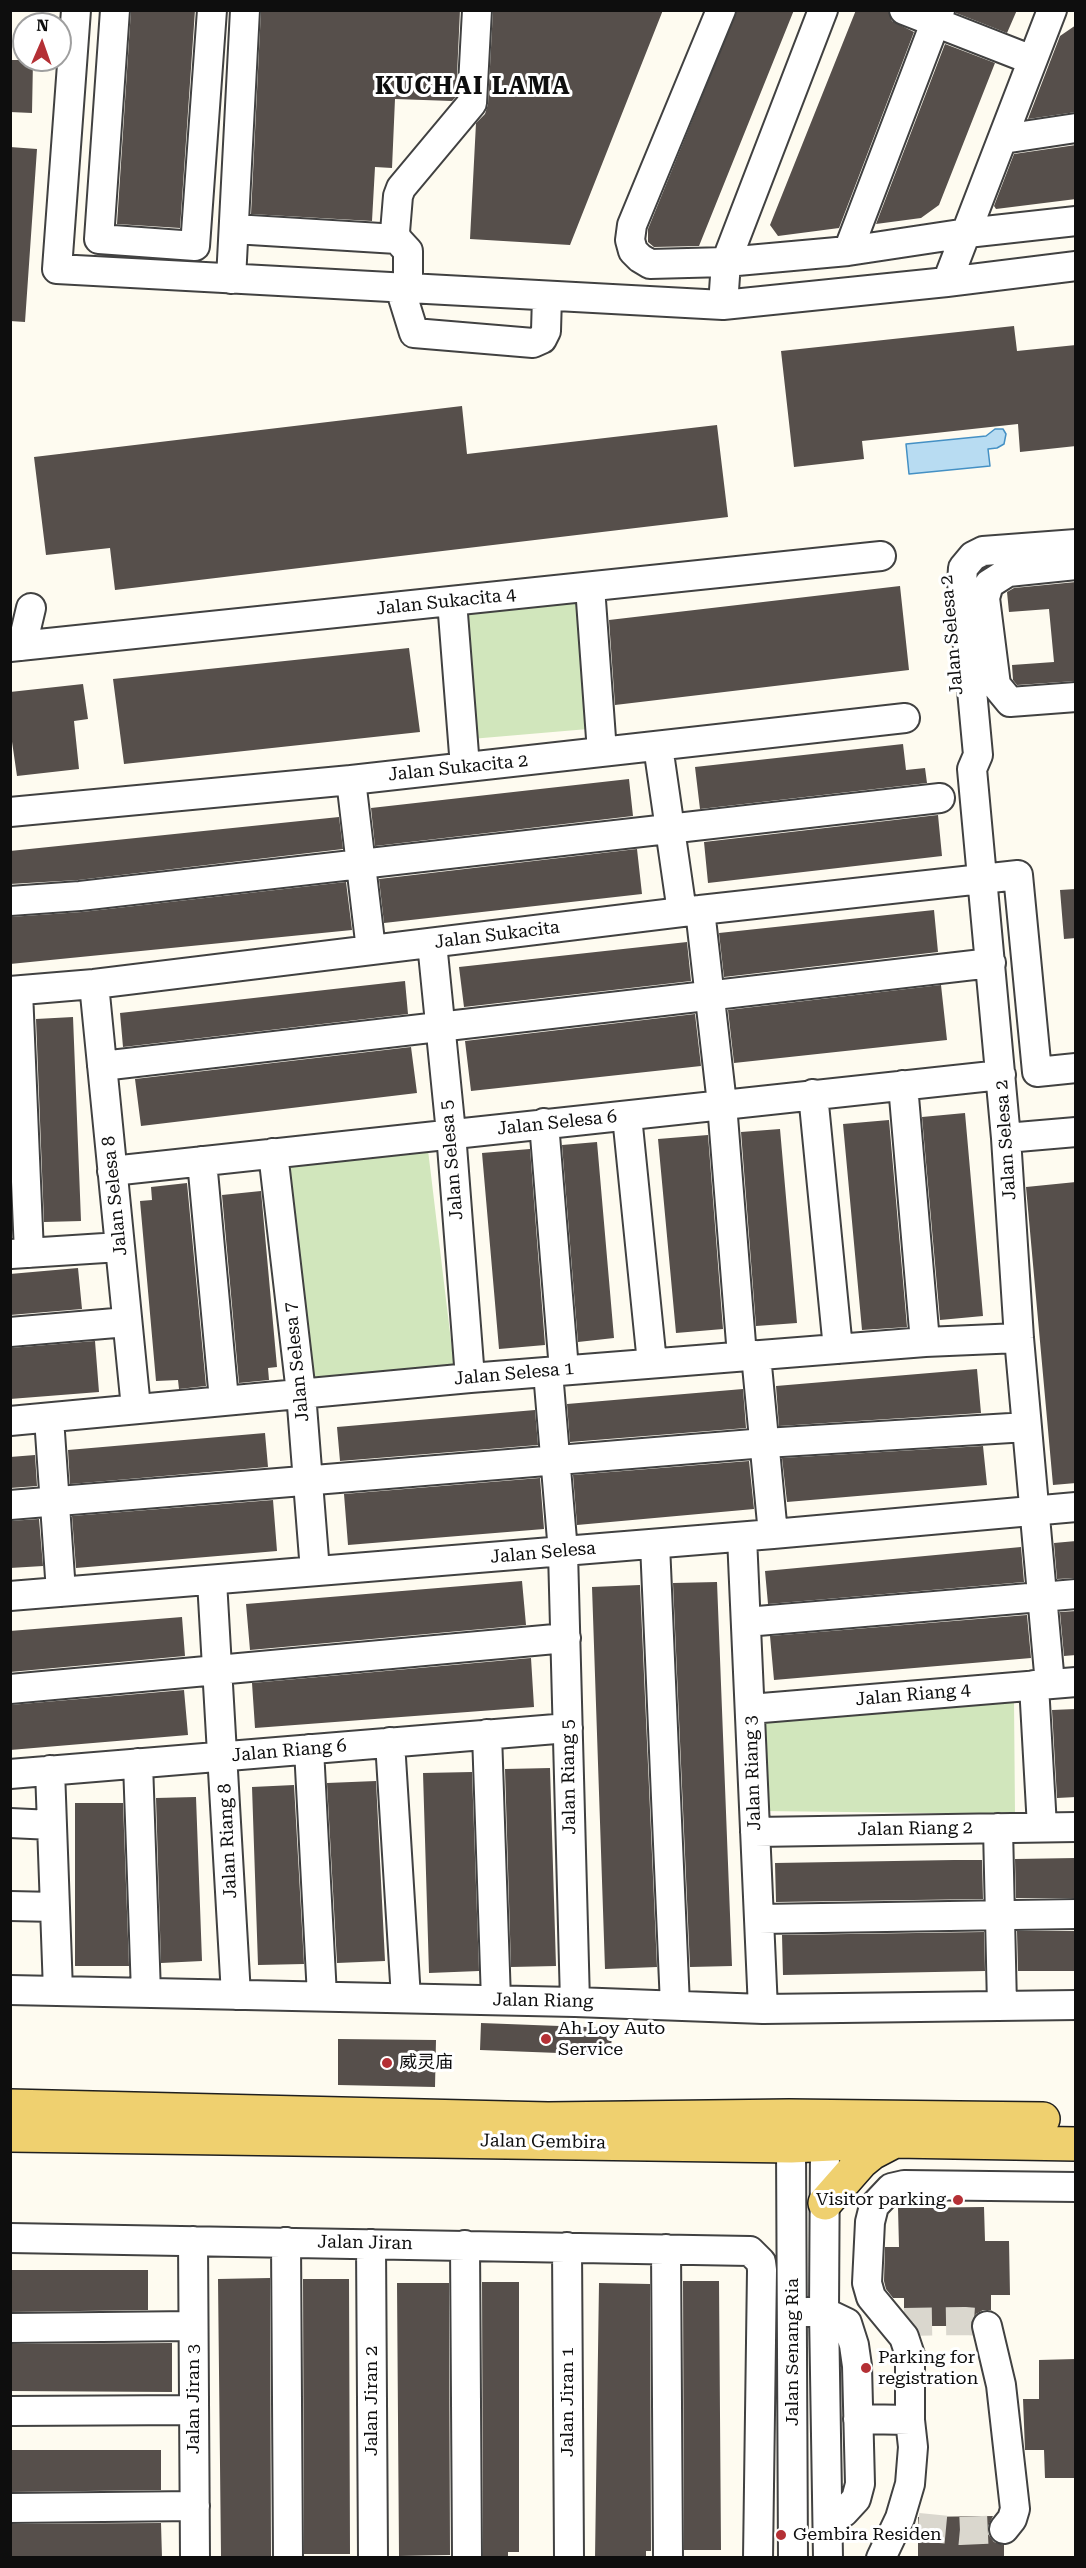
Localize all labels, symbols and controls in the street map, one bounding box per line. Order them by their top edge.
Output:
north arrow [12,12,72,72]
text: N [36,16,49,35]
district label: KUCHAI LAMA [375,73,571,101]
street label: Jalan Selesa 2 [936,574,968,696]
street label: Jalan Sukacita 4 [375,584,517,620]
street label: Jalan Sukacita 2 [387,750,529,786]
street label: Jalan Sukacita [433,917,561,953]
street label: Jalan Selesa 2 [991,1079,1021,1201]
street label: Jalan Selesa 5 [436,1099,468,1221]
street label: Jalan Selesa 6 [496,1106,618,1140]
street label: Jalan Selesa 8 [98,1135,132,1257]
street label: Jalan Selesa 7 [280,1301,314,1423]
street label: Jalan Selesa 1 [453,1358,575,1390]
street label: Jalan Selesa [489,1538,597,1568]
street label: Jalan Riang 4 [855,1679,971,1711]
street label: Jalan Riang 3 [740,1715,766,1831]
street label: Jalan Riang 5 [557,1719,581,1835]
street label: Jalan Riang 6 [231,1735,347,1767]
street label: Jalan Riang 8 [214,1783,242,1899]
street label: Jalan Riang 2 [857,1817,973,1841]
street label: Jalan Riang [492,1989,594,2013]
place label: Ah Loy Auto Service [558,2018,665,2060]
marker: Ah Loy Auto Service [539,2032,553,2046]
place label: 威灵庙 [399,2052,453,2074]
marker: 威灵庙 [380,2056,394,2070]
street label: Jalan Gembira [480,2130,606,2154]
place label: Visitor parking [816,2189,946,2211]
marker: Visitor parking [951,2193,965,2207]
street label: Jalan Jiran [317,2231,413,2255]
street label: Jalan Senang Ria [782,2278,804,2426]
street label: Jalan Jiran 3 [183,2344,205,2454]
street label: Jalan Jiran 2 [361,2346,383,2456]
street label: Jalan Jiran 1 [557,2347,579,2457]
place label: Parking for registration [878,2347,978,2390]
marker: Parking for registration [859,2361,873,2375]
place label: Gembira Residen [793,2524,942,2546]
marker: Gembira Residen [774,2528,788,2542]

